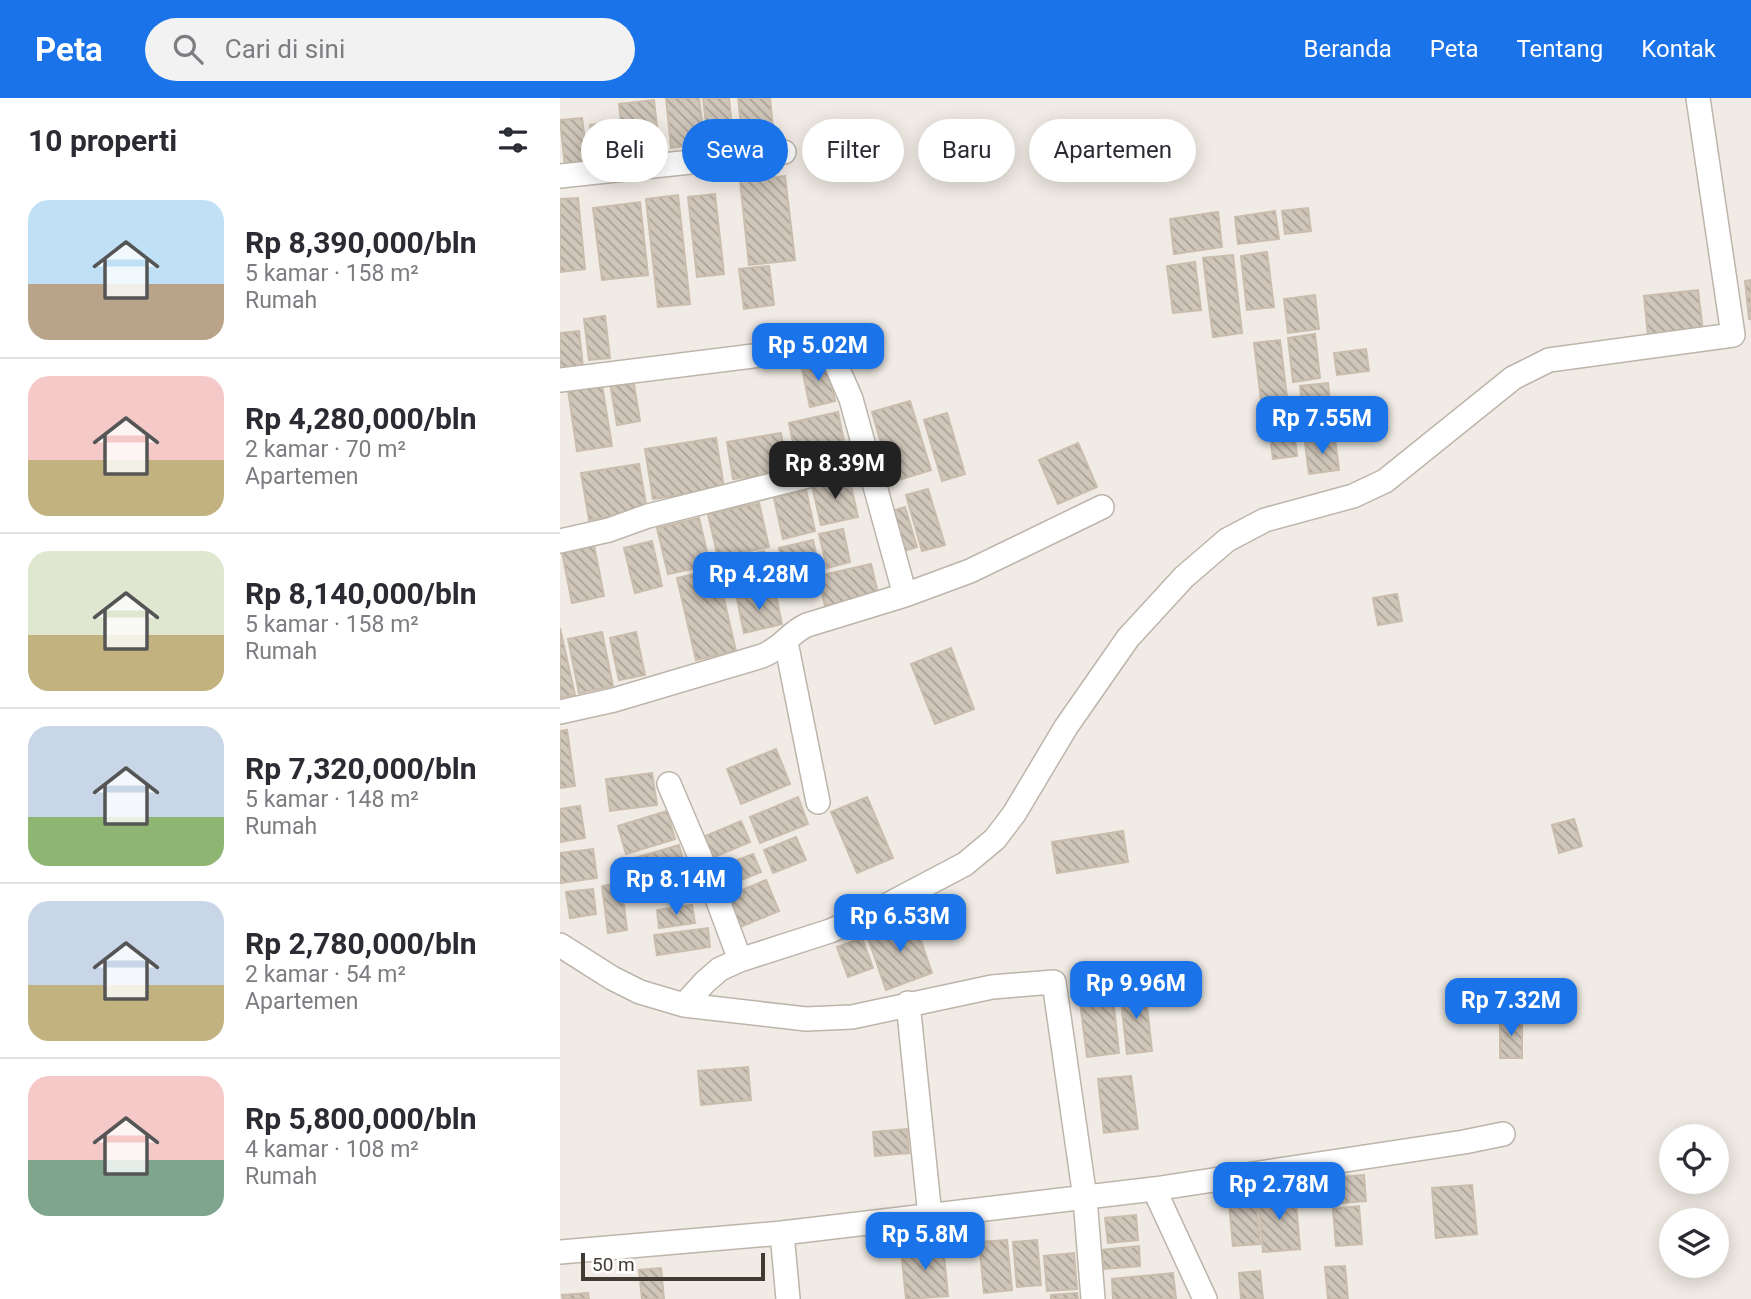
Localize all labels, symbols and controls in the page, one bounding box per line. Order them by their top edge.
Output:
search box [145,18,635,81]
text: Peta [35,30,103,69]
icon: search [169,30,207,68]
text: Cari di sini [225,34,345,64]
text: Beranda [1304,35,1392,63]
text: Peta [1430,35,1478,63]
text: Tentang [1516,35,1603,63]
text: Kontak [1641,35,1716,63]
chip: Beli [581,119,668,182]
chip: Sewa [682,119,788,182]
chip: Filter [802,119,904,182]
chip: Baru [918,119,1015,182]
chip: Apartemen [1029,119,1196,182]
icon: filters [494,121,532,159]
text: 10 properti [28,123,177,158]
text: Rp 8,390,000/bln [245,225,477,260]
icon: home [84,228,168,312]
text: 5 kamar · 158 m² [245,260,419,287]
text: Rumah [245,287,317,314]
pin: Rp 5.02M [746,324,890,383]
text: Rp 5.02M [768,332,868,359]
pin: Rp 7.55M [1250,396,1394,456]
text: Rp 4,280,000/bln [245,401,477,436]
icon: home [84,404,168,488]
text: Rp 7.55M [1272,405,1372,432]
text: 2 kamar · 70 m² [245,436,406,463]
pin: Rp 8.39M [763,442,907,501]
text: Rp 8.39M [785,450,885,477]
text: Apartemen [245,463,359,490]
pin: Rp 4.28M [687,552,831,612]
text: Rp 4.28M [709,561,809,588]
text: Rp 8,140,000/bln [245,576,477,611]
icon: home [84,579,168,663]
text: 5 kamar · 158 m² [245,611,419,638]
text: Rumah [245,638,317,665]
text: Rp 7,320,000/bln [245,751,477,786]
icon: home [84,754,168,838]
text: 5 kamar · 148 m² [245,786,419,813]
text: Rumah [245,813,317,840]
pin: Rp 8.14M [604,858,748,917]
text: Rp 8.14M [626,866,726,893]
pin: Rp 6.53M [828,894,972,954]
text: Rp 6.53M [850,903,950,930]
text: Rp 2,780,000/bln [245,926,477,961]
icon: home [84,929,168,1013]
text: 2 kamar · 54 m² [245,961,406,988]
pin: Rp 9.96M [1064,962,1208,1021]
text: Rp 9.96M [1086,970,1186,997]
pin: Rp 7.32M [1439,978,1583,1038]
text: Rp 7.32M [1461,987,1561,1014]
text: Apartemen [245,988,359,1015]
text: Rp 5,800,000/bln [245,1101,477,1136]
icon: home [84,1104,168,1188]
map controls [1659,1124,1729,1278]
button: locate [1659,1124,1729,1194]
text: 4 kamar · 108 m² [245,1136,419,1163]
pin: Rp 2.78M [1207,1162,1351,1222]
text: Rumah [245,1163,317,1190]
text: Rp 2.78M [1229,1171,1329,1198]
button: layers [1659,1208,1729,1278]
pin: Rp 5.8M [860,1212,990,1272]
text: Rp 5.8M [882,1221,968,1248]
scale bar [581,1250,765,1282]
text: 50 m [592,1253,635,1276]

